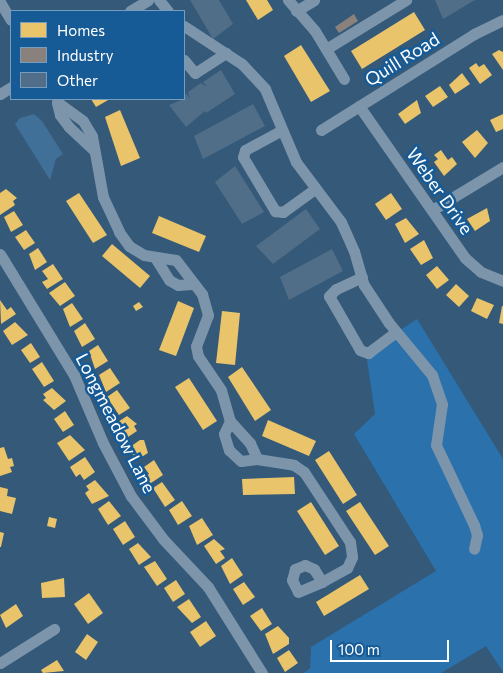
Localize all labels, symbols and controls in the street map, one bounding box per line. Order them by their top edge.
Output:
legend [10,10,185,100]
text: Homes [57,21,105,39]
street label: Quill Road [361,28,443,90]
text: Industry [57,46,114,64]
text: Other [57,71,98,89]
street label: Weber Drive [402,143,478,239]
street label: Longmeadow Lane [71,350,161,496]
scale bar [333,630,452,662]
text: 100 m [338,640,380,658]

